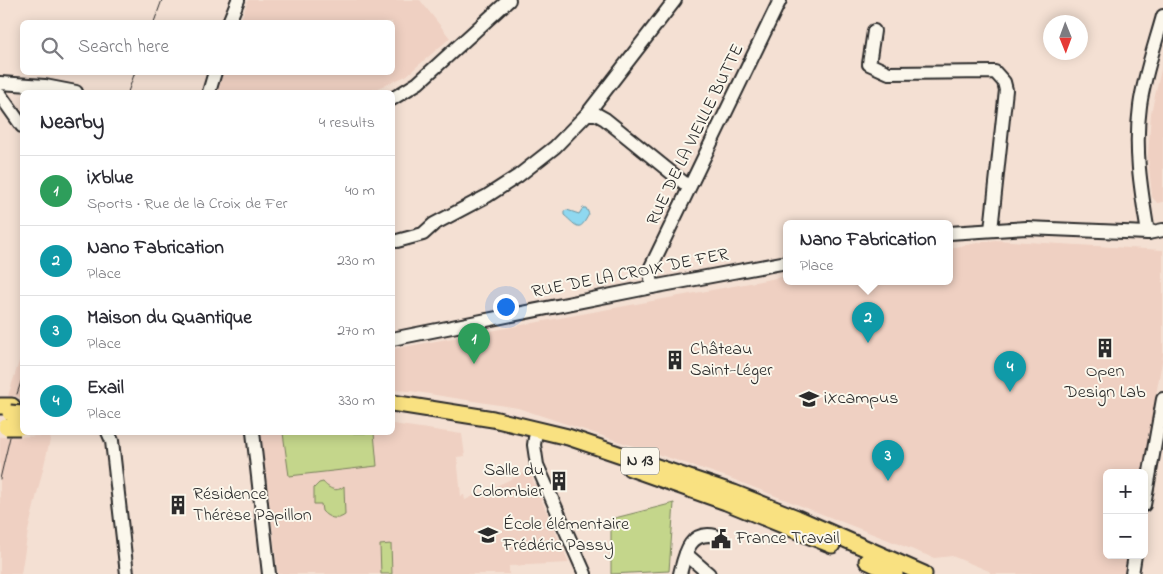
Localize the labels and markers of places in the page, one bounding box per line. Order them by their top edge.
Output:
pin: 2 [852,302,884,343]
pin: 1 [458,323,490,364]
place label: Château Saint-Léger [690,337,773,385]
building icon: Open Design Lab [1094,337,1116,359]
building icon: Château Saint-Léger [664,349,686,371]
pin: 4 [994,351,1026,392]
place label: Open Design Lab [1063,359,1146,407]
place label: iXcampus [824,386,898,412]
school or university icon: iXcampus [798,388,820,410]
pin: 3 [872,440,904,481]
place label: Salle du Colombier [473,458,544,505]
building icon: Salle du Colombier [548,470,570,492]
place label: Résidence Thérèse Papillon [193,482,312,529]
building icon: Résidence Thérèse Papillon [167,494,189,516]
place label: École élémentaire Frédéric Passy [502,512,630,559]
school or university icon: École élémentaire Frédéric Passy [477,524,499,546]
place label: France Travail [735,526,840,552]
public building icon: France Travail [710,528,732,550]

